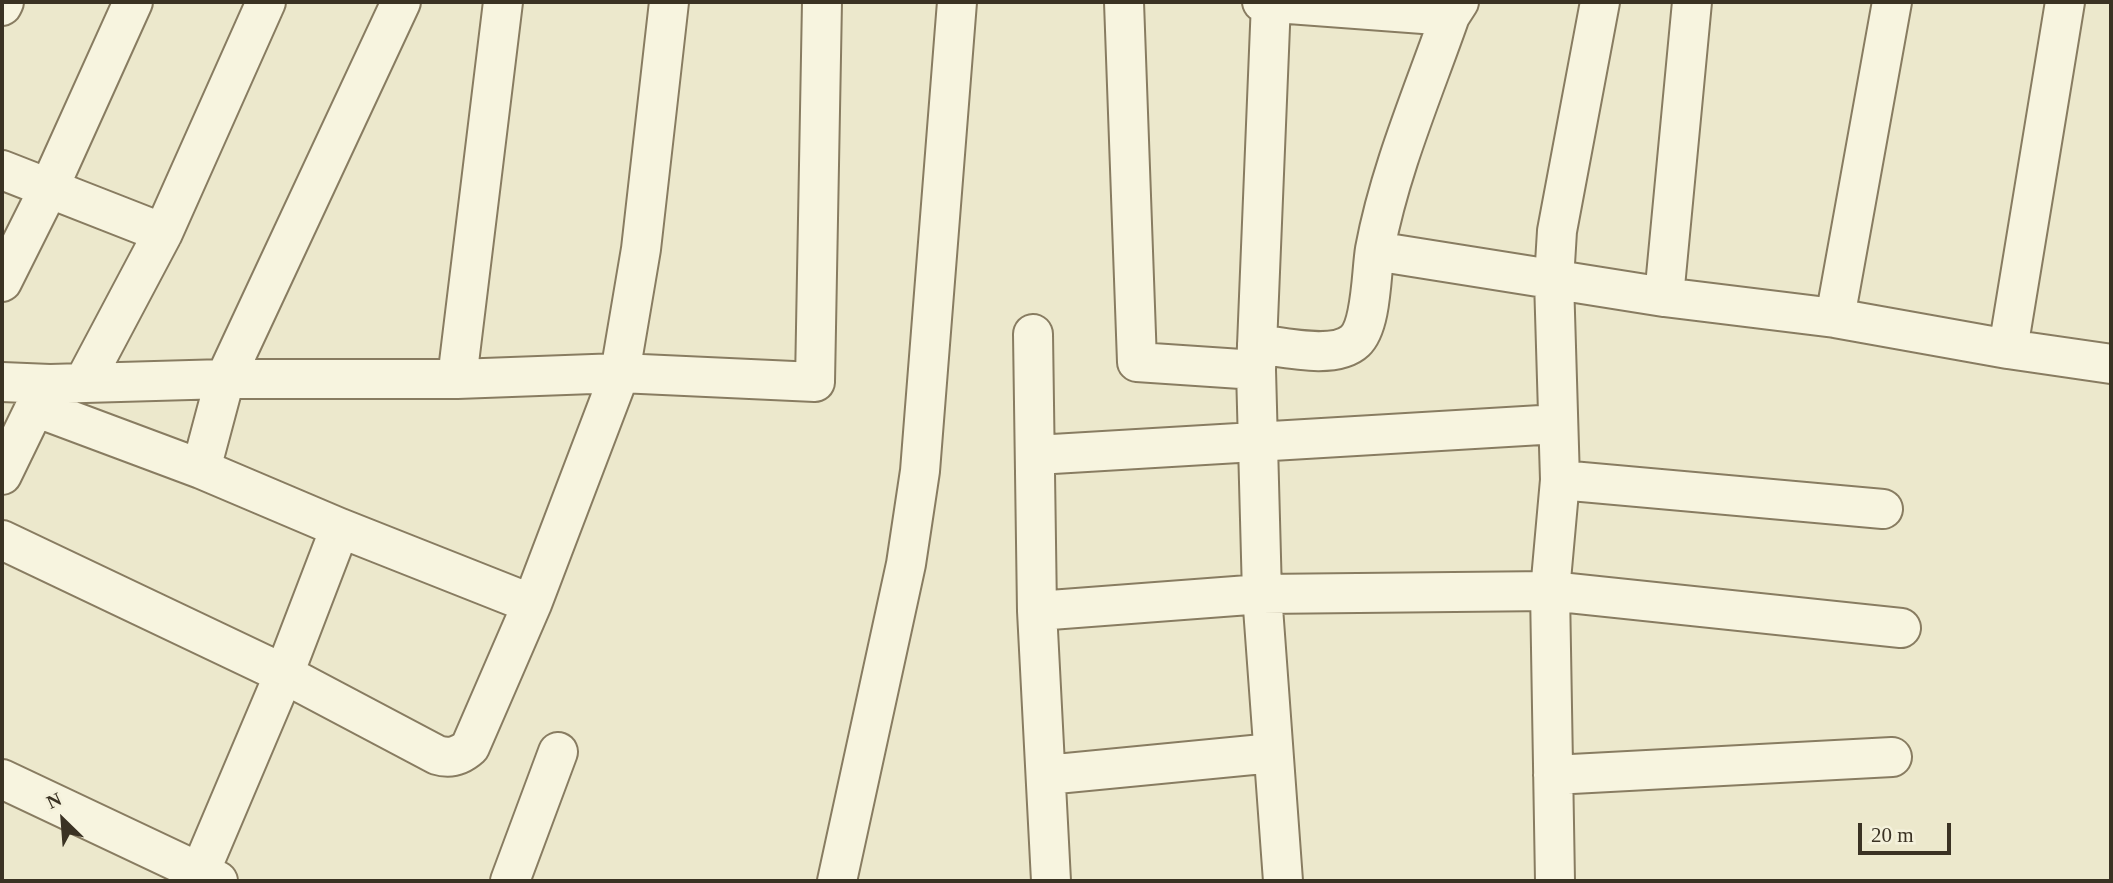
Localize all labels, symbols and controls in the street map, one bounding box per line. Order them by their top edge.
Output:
north arrow [28,785,98,855]
text: N [43,788,65,813]
scale bar [1861,810,1954,854]
text: 20 m [1871,823,1914,847]

